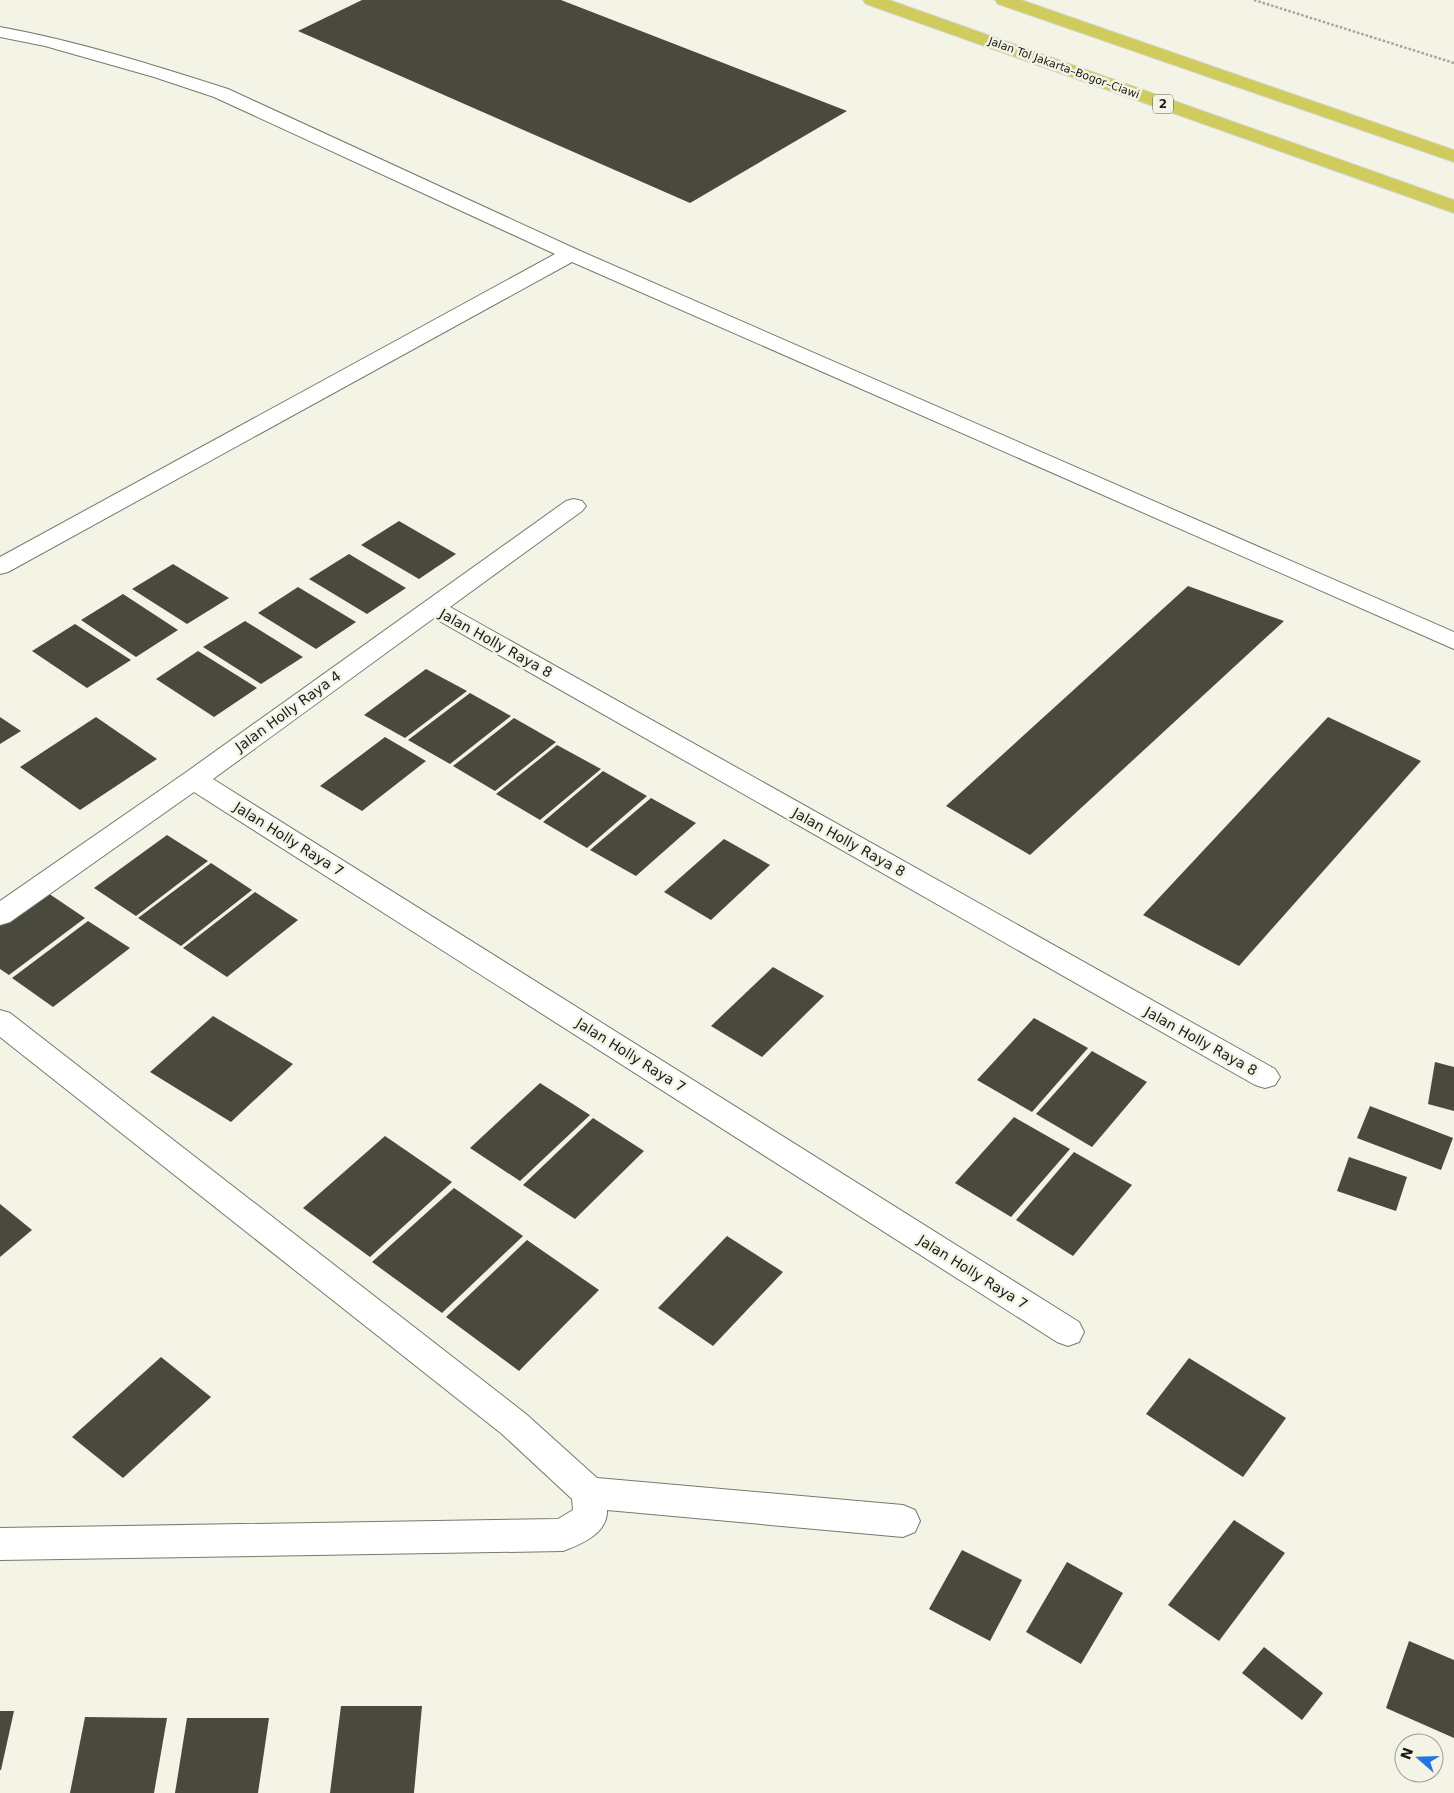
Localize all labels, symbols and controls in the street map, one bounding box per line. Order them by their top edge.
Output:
street label: Jalan Tol Jakarta–Bogor–Ciawi [986,34,1141,101]
road number: 2 [1153,95,1173,114]
street label: Jalan Holly Raya 8 [436,605,555,681]
street label: Jalan Holly Raya 4 [231,667,344,755]
street label: Jalan Holly Raya 7 [230,798,347,879]
street label: Jalan Holly Raya 8 [789,804,908,880]
street label: Jalan Holly Raya 8 [1141,1003,1260,1079]
street label: Jalan Holly Raya 7 [572,1014,689,1095]
street label: Jalan Holly Raya 7 [914,1231,1031,1312]
north arrow [1394,1733,1444,1783]
text: N [1397,1745,1416,1762]

